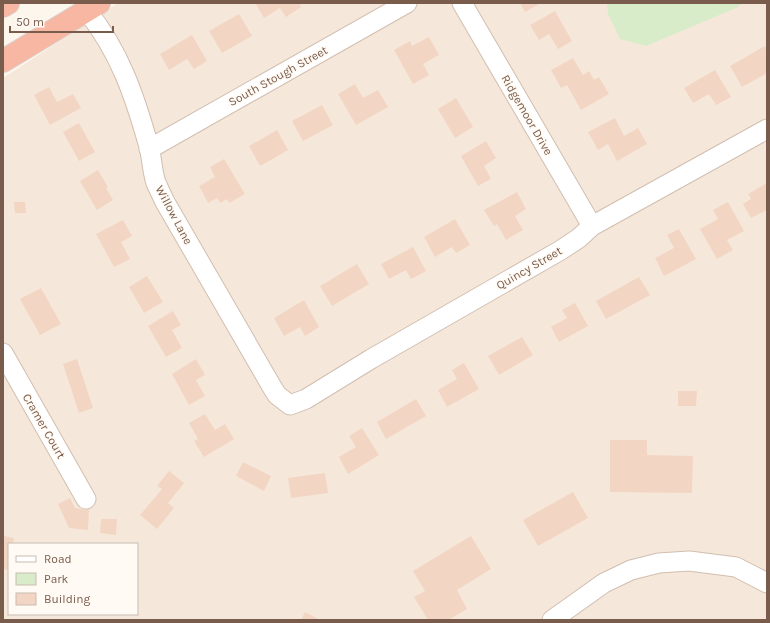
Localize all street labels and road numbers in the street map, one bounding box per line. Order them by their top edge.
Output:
street label: South Stough Street [226,43,330,109]
street label: Ridgemoor Drive [498,72,556,158]
street label: Willow Lane [153,183,195,247]
street label: Quincy Street [494,243,565,292]
street label: Cramer Court [20,391,69,461]

